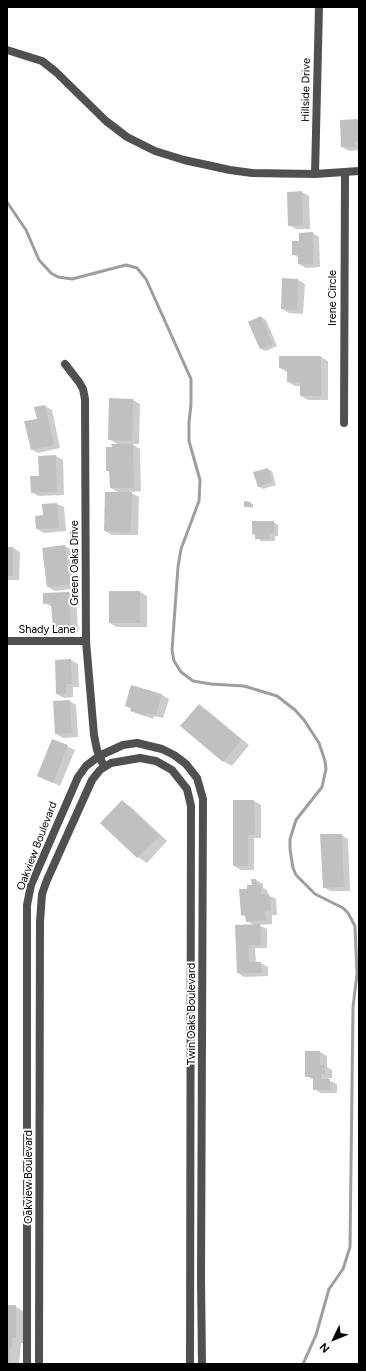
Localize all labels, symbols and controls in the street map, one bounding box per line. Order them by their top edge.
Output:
street label: Hillside Drive [299,58,313,122]
street label: Irene Circle [326,270,340,326]
street label: Green Oaks Drive [68,520,82,606]
street label: Shady Lane [19,623,75,637]
street label: Oakview Boulevard [14,800,60,892]
street label: Twin Oaks Boulevard [185,963,199,1065]
street label: Oakview Boulevard [22,1130,36,1224]
north arrow [314,1319,354,1359]
text: N [317,1340,333,1355]

